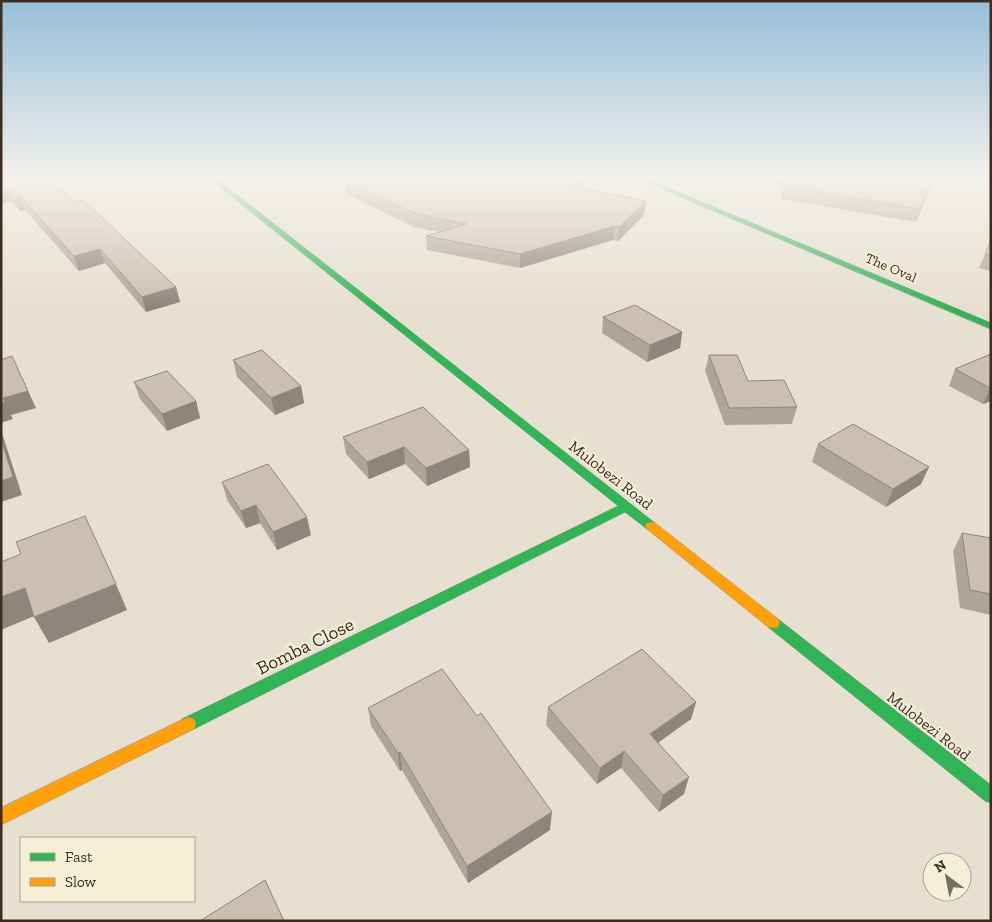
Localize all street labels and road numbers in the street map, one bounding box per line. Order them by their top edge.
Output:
street label: The Oval [863,250,919,286]
street label: Mulobezi Road [565,436,657,514]
street label: Bomba Close [253,612,358,679]
street label: Mulobezi Road [883,687,975,765]

